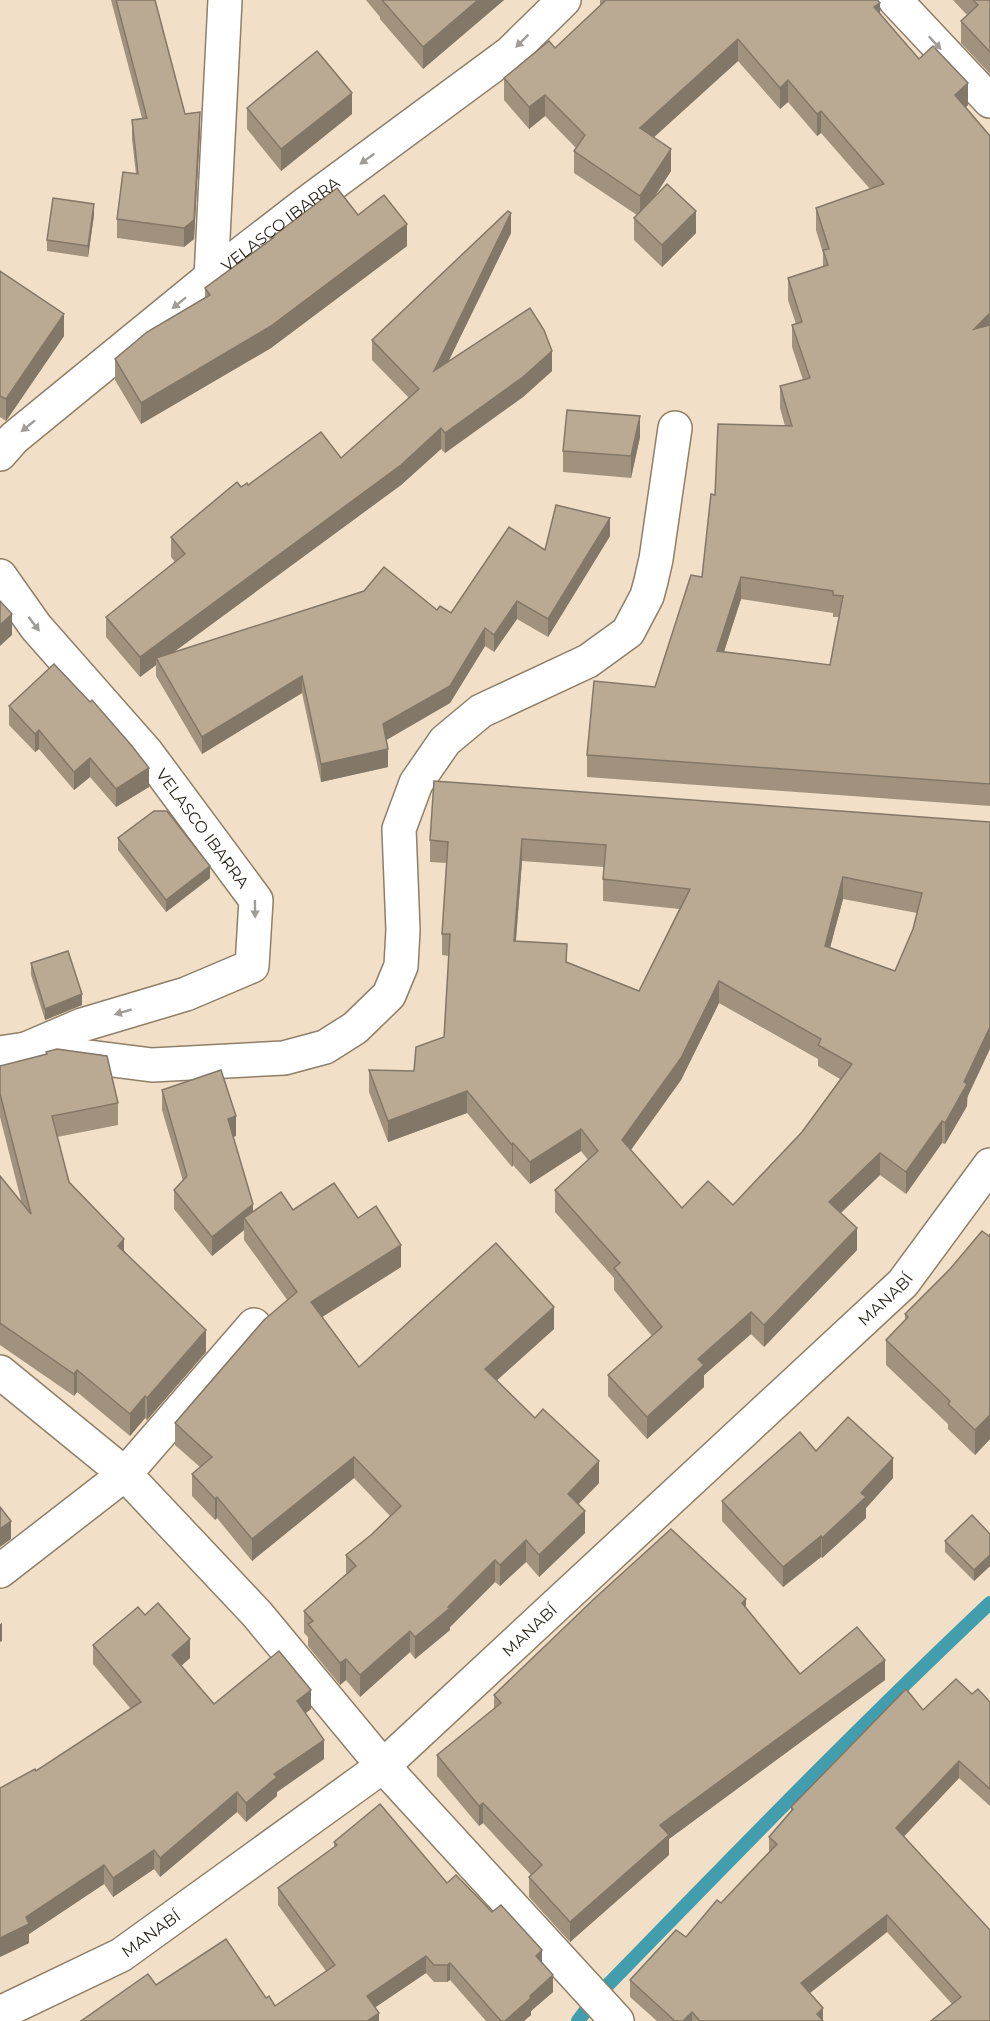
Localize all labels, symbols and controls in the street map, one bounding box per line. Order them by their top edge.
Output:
one-way arrow [516,34,530,48]
one-way arrow [928,35,942,50]
one-way arrow [359,152,374,164]
street label: VELASCO IBARRA [218,173,344,275]
one-way arrow [172,296,187,309]
one-way arrow [20,420,36,433]
one-way arrow [28,616,40,631]
street label: VELASCO IBARRA [152,765,253,892]
one-way arrow [250,899,260,918]
one-way arrow [114,1008,132,1018]
street label: MANABÍ [854,1269,918,1330]
street label: MANABÍ [498,1599,562,1661]
street label: MANABÍ [118,1906,185,1962]

